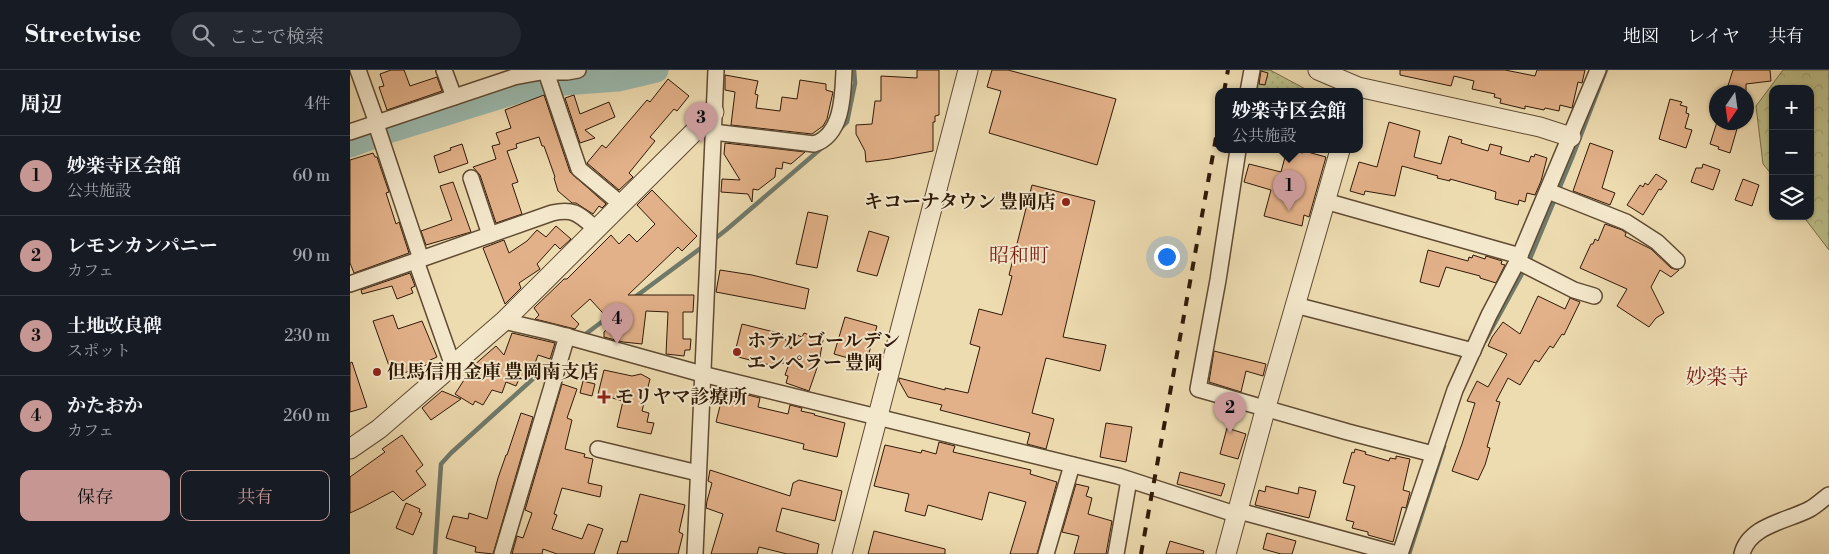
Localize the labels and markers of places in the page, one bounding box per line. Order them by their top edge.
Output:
pin: 3 [685,102,717,143]
pin: 1 [1273,170,1305,211]
place label: キコーナタウン 豊岡店 [864,190,1056,214]
marker: キコーナタウン 豊岡店 [1060,196,1072,208]
pin: 4 [601,303,633,344]
place label: ホテル ゴールデン エンペラー 豊岡 [747,329,900,375]
marker: ホテル ゴールデン エンペラー 豊岡 [731,346,743,358]
place label: 但馬信用金庫 豊岡南支店 [387,360,599,384]
marker: 但馬信用金庫 豊岡南支店 [371,366,383,378]
place label: モリヤマ診療所 [615,385,748,409]
marker: モリヤマ診療所 [597,390,611,404]
pin: 2 [1214,392,1246,433]

